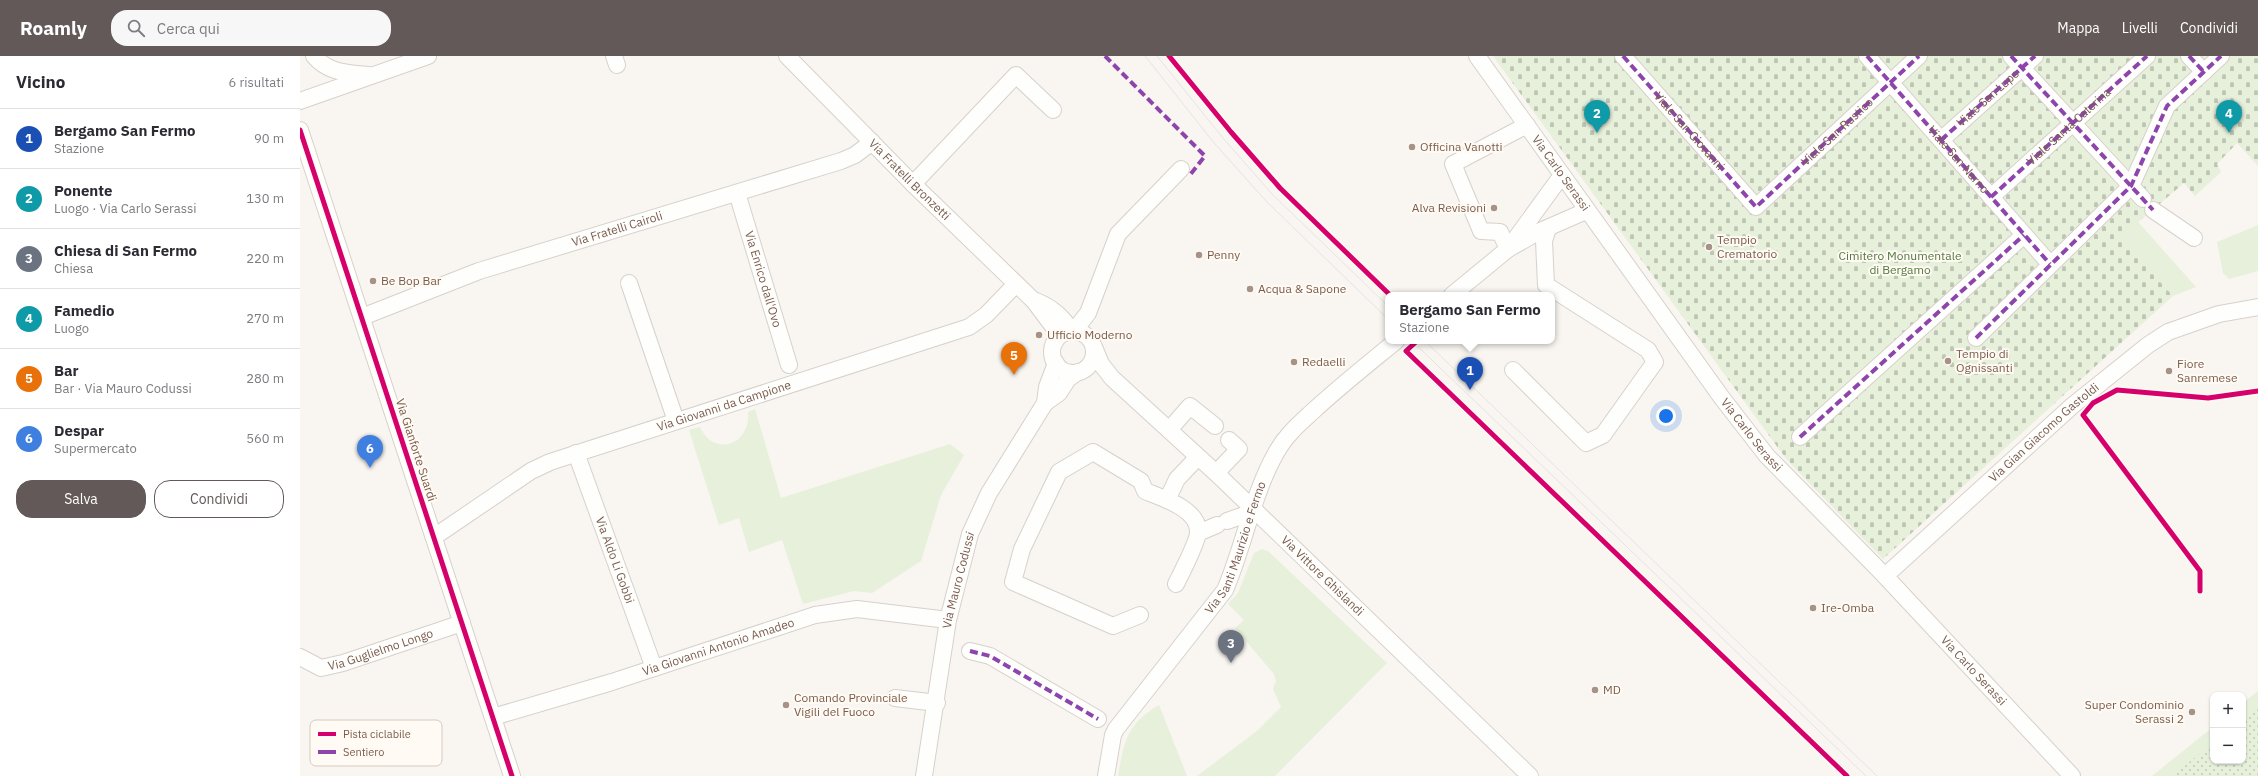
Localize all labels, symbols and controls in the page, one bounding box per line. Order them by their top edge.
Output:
search box [111,10,391,46]
text: Roamly [20,16,87,40]
icon: search [125,17,147,39]
text: Cerca qui [157,19,220,38]
text: Mappa [2057,19,2100,37]
text: Livelli [2122,19,2158,37]
text: Condividi [2180,19,2238,37]
street label: Viale San Lupo [1953,66,2022,130]
text: Vicino [16,71,65,93]
text: 6 risultati [229,74,284,91]
street label: Viale Santa Caterina [2023,84,2114,168]
street label: Viale San Giovanni [1651,88,1728,173]
street label: Viale San Rustico [1798,94,1876,168]
pin: 2 [1584,100,1610,133]
pin: 4 [2216,100,2242,133]
text: Bergamo San Fermo [54,121,196,140]
street label: Viale San Narno [1925,122,1993,196]
text: 1 [25,130,33,147]
text: 90 m [254,130,284,147]
street label: Via Carlo Serassi [1529,132,1593,214]
street label: Via Fratelli Bronzetti [866,136,954,223]
place label: Officina Vanotti [1420,139,1503,154]
text: Stazione [54,140,104,157]
marker: Officina Vanotti [1407,142,1417,152]
text: Ponente [54,181,112,200]
text: 2 [25,190,33,207]
text: 130 m [246,190,284,207]
text: Luogo · Via Carlo Serassi [54,200,197,217]
place label: Alva Revisioni [1412,200,1486,215]
marker: Alva Revisioni [1489,203,1499,213]
street label: Via Fratelli Cairoli [570,208,664,249]
street label: Via Enrico dall'Ovo [742,229,785,329]
place label: Tempio Crematorio [1717,232,1778,261]
text: Chiesa di San Fermo [54,241,197,260]
marker: Tempio Crematorio [1704,242,1714,252]
place label: Penny [1207,247,1240,262]
park label: Cimitero Monumentale di Bergamo [1838,248,1962,277]
text: 3 [25,250,33,267]
text: 220 m [246,250,284,267]
marker: Penny [1194,250,1204,260]
text: Chiesa [54,260,93,277]
place label: Be Bop Bar [381,273,442,288]
marker: Be Bop Bar [368,276,378,286]
place label: Acqua & Sapone [1258,281,1347,296]
marker: Acqua & Sapone [1245,284,1255,294]
popup [1385,292,1555,344]
text: Bergamo San Fermo [1399,300,1541,319]
text: Famedio [54,301,114,320]
text: 4 [25,310,33,327]
text: 270 m [246,310,284,327]
text: Stazione [1399,319,1449,336]
text: Luogo [54,320,89,337]
place label: Ufficio Moderno [1047,327,1133,342]
marker: Ufficio Moderno [1034,330,1044,340]
pin: 5 [1001,342,1027,375]
place label: Tempio di Ognissanti [1956,346,2013,375]
place label: Redaelli [1302,354,1346,369]
marker: Tempio di Ognissanti [1943,356,1953,366]
place label: Fiore Sanremese [2177,356,2238,385]
marker: Redaelli [1289,357,1299,367]
pin: 1 [1457,357,1483,390]
text: Bar [54,361,79,380]
marker: Fiore Sanremese [2164,366,2174,376]
text: 5 [25,370,33,387]
text: 280 m [246,370,284,387]
street label: Via Giovanni da Campione [655,377,793,434]
street label: Via Gian Giacomo Gastoldi [1985,379,2102,485]
text: Bar · Via Mauro Codussi [54,380,192,397]
street label: Via Carlo Serassi [1718,395,1786,474]
street label: Via Gianforte Suardi [393,397,440,503]
your location [1656,406,1676,426]
text: Despar [54,421,104,440]
text: 6 [25,430,33,447]
text: 560 m [246,430,284,447]
pin: 6 [357,435,383,468]
text: Supermercato [54,440,137,457]
street label: Via Santi Maurizio e Fermo [1201,479,1269,617]
button: Salva [16,480,146,518]
button: Condividi [154,480,284,518]
street label: Via Aldo Li Gobbi [593,515,638,605]
street label: Via Mauro Codussi [939,529,977,629]
street label: Via Vittore Ghislandi [1278,532,1367,619]
place label: Ire-Omba [1821,600,1875,615]
marker: Ire-Omba [1808,603,1818,613]
street label: Via Giovanni Antonio Amadeo [640,614,796,678]
street label: Via Guglielmo Longo [326,625,435,673]
pin: 3 [1218,630,1244,663]
street label: Via Carlo Serassi [1938,632,2010,708]
place label: MD [1603,682,1621,697]
marker: MD [1590,685,1600,695]
place label: Comando Provinciale Vigili del Fuoco [794,690,908,719]
map controls [2210,692,2246,764]
button: + [2210,692,2246,728]
place label: Super Condominio Serassi 2 [2085,697,2184,726]
marker: Comando Provinciale Vigili del Fuoco [781,700,791,710]
marker: Super Condominio Serassi 2 [2187,707,2197,717]
legend [310,720,442,766]
text: Pista ciclabile [343,727,411,741]
button: − [2210,728,2246,764]
text: Sentiero [343,745,384,759]

